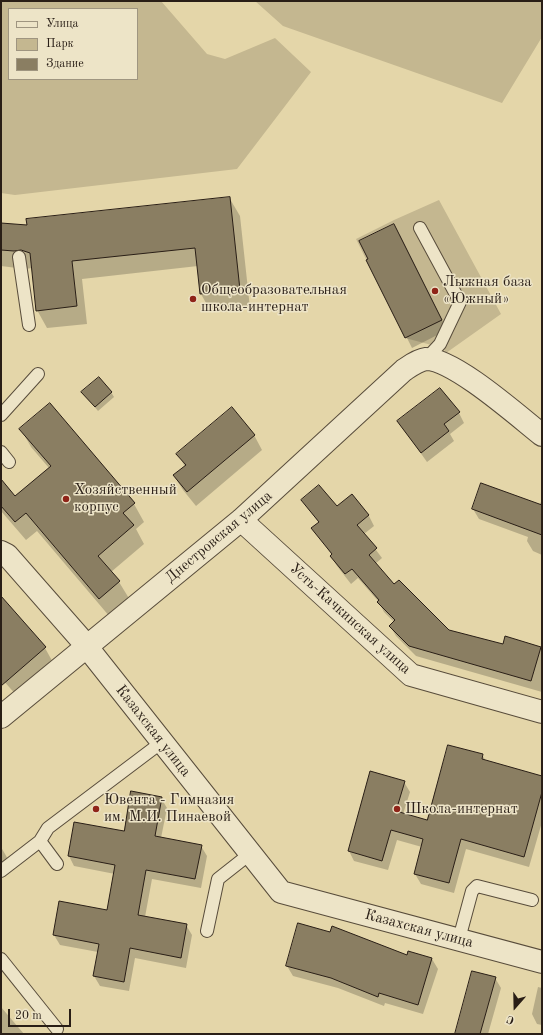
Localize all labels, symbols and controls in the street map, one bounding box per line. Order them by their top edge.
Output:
legend [8,8,138,80]
text: Улица [46,18,79,30]
text: Парк [46,38,74,50]
text: Здание [46,58,84,70]
place label: Лыжная база «Южный» [443,273,532,308]
place label: Общеобразовательная школа-интернат [201,281,347,316]
marker: Лыжная база «Южный» [430,286,440,296]
marker: Общеобразовательная школа-интернат [188,294,198,304]
place label: Хозяйственный корпус [74,481,177,516]
street label: Днестровская улица [162,487,276,587]
marker: Хозяйственный корпус [61,494,71,504]
street label: Усть-Качкинская улица [286,560,414,678]
street label: Казахская улица [112,682,194,780]
place label: Ювента - Гимназия им. М.И. Пинаевой [104,791,234,826]
place label: Школа-интернат [405,800,518,818]
marker: Ювента - Гимназия им. М.И. Пинаевой [91,804,101,814]
marker: Школа-интернат [392,804,402,814]
street label: Казахская улица [363,906,475,952]
north arrow [495,987,535,1027]
scale bar [10,1001,73,1027]
text: 20 m [15,1010,42,1022]
text: С [505,1012,516,1025]

